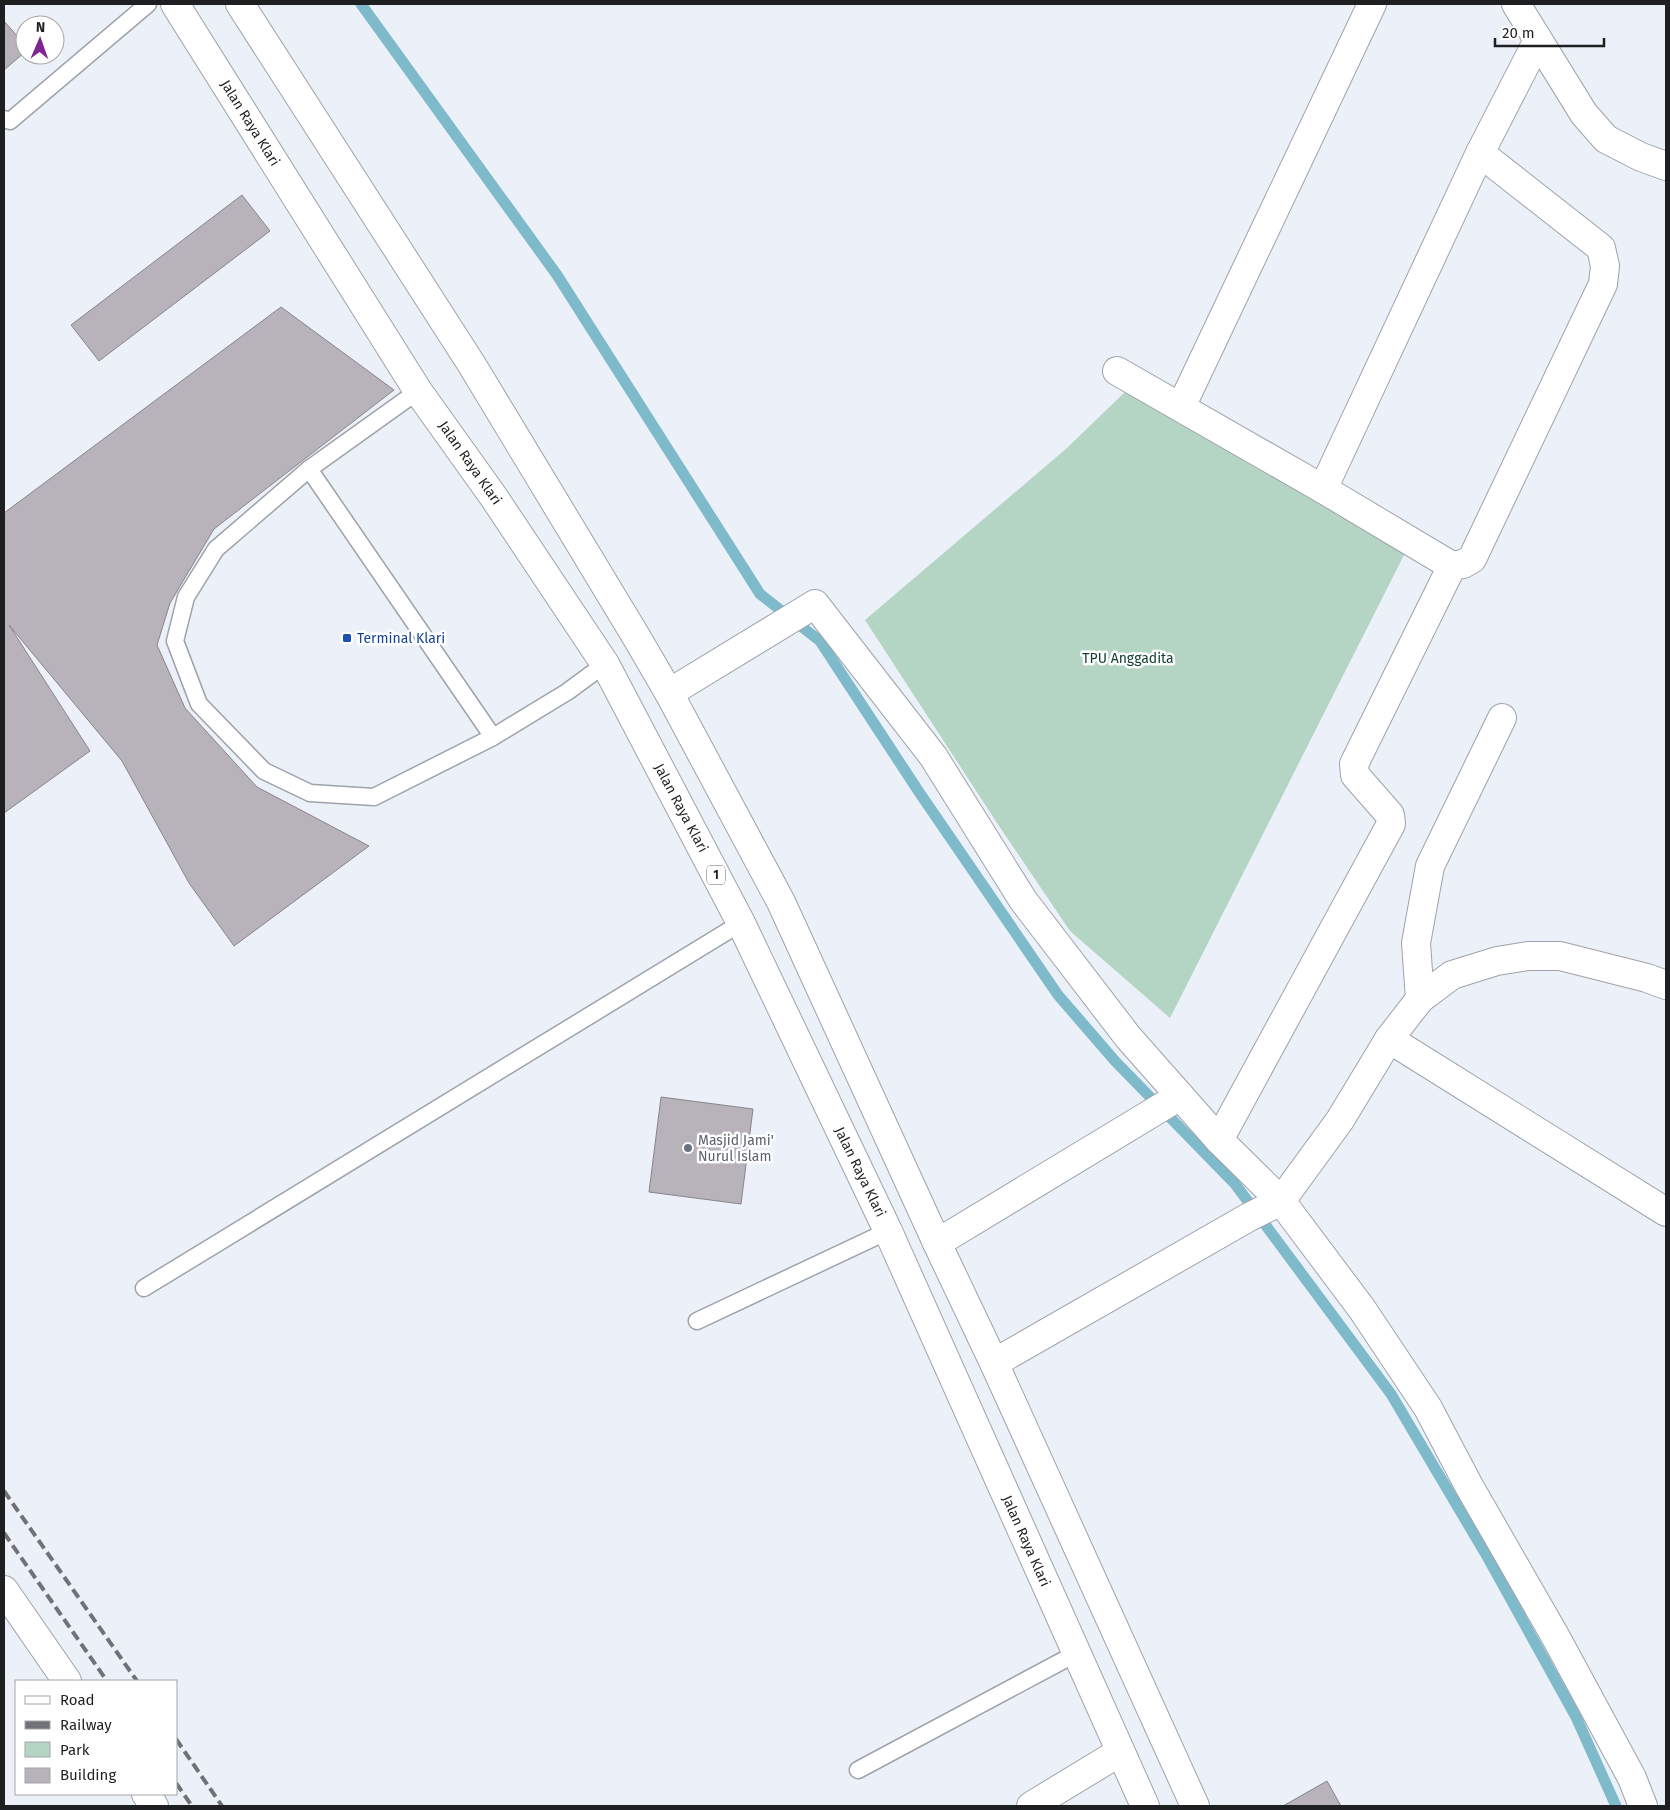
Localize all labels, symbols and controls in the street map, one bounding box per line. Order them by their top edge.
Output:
north arrow [15,15,65,65]
scale bar [1495,15,1604,47]
text: N [35,19,45,36]
text: 20 m [1502,24,1535,42]
street label: Jalan Raya Klari [217,77,283,169]
street label: Jalan Raya Klari [435,418,505,508]
place label: Terminal Klari [357,630,445,647]
marker: Terminal Klari [341,632,353,644]
park label: TPU Anggadita [1082,650,1174,667]
street label: Jalan Raya Klari [650,761,712,855]
road number: 1 [707,866,725,884]
street label: Jalan Raya Klari [831,1124,889,1220]
place label: Masjid Jami' Nurul Islam [698,1132,774,1165]
marker: Masjid Jami' Nurul Islam [682,1142,694,1154]
street label: Jalan Raya Klari [998,1493,1054,1589]
legend [15,1680,178,1795]
text: Road [60,1691,95,1709]
text: Railway [60,1716,112,1734]
text: Park [60,1741,90,1759]
text: Building [60,1766,116,1784]

